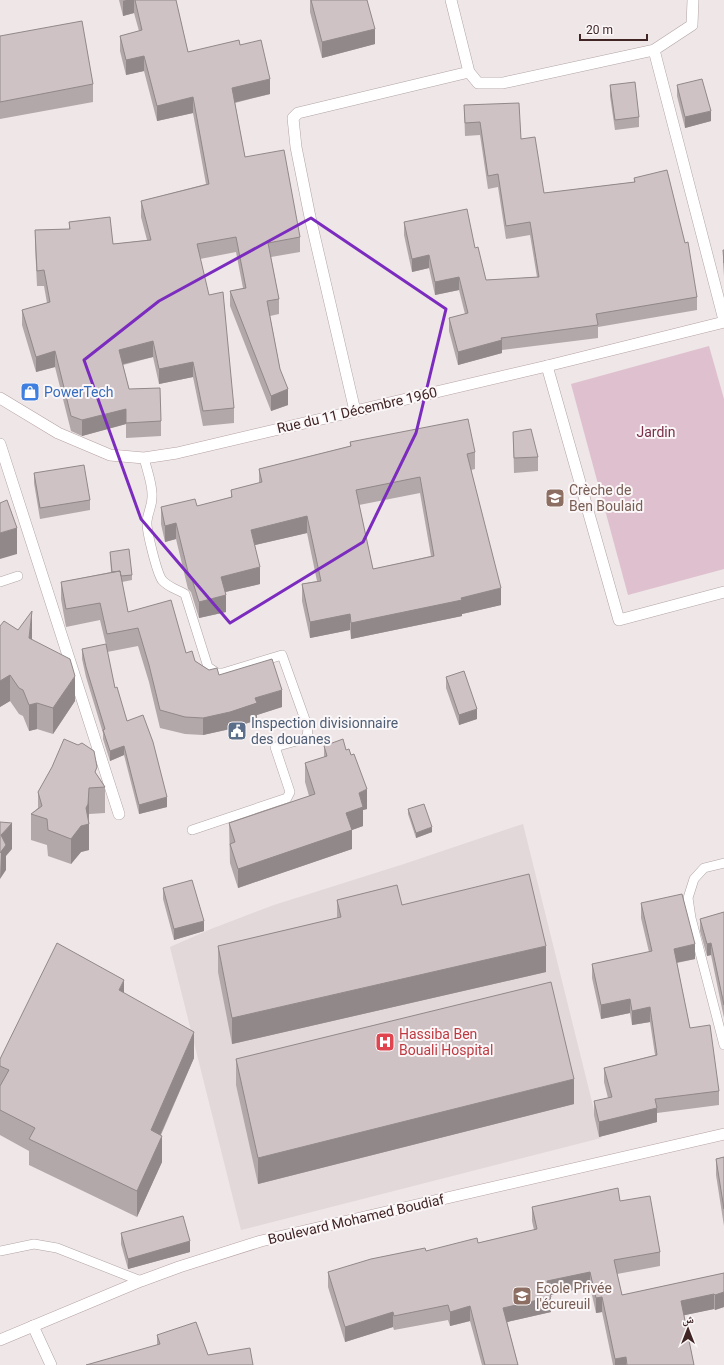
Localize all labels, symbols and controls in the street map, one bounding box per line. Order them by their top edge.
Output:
scale bar [580,16,647,42]
text: 20 m [586,23,613,37]
shop icon: PowerTech [19,381,41,403]
place label: PowerTech [44,384,114,400]
street label: Rue du 11 Décembre 1960 [275,384,439,436]
park label: Jardin [637,424,676,440]
place label: Crèche de Ben Boulaid [569,482,643,514]
school or university icon: Crèche de Ben Boulaid [544,487,566,509]
place label: Inspection divisionnaire des douanes [251,715,398,747]
public building icon: Inspection divisionnaire des douanes [226,720,248,742]
place label: Hassiba Ben Bouali Hospital [399,1026,493,1058]
hospital icon: Hassiba Ben Bouali Hospital [374,1031,396,1053]
street label: Boulevard Mohamed Boudiaf [266,1191,446,1247]
place label: Ecole Privée l'écureuil [536,1280,612,1312]
school or university icon: Ecole Privée l'écureuil [511,1285,533,1307]
north arrow [668,1309,708,1349]
text: ش [682,1313,694,1327]

